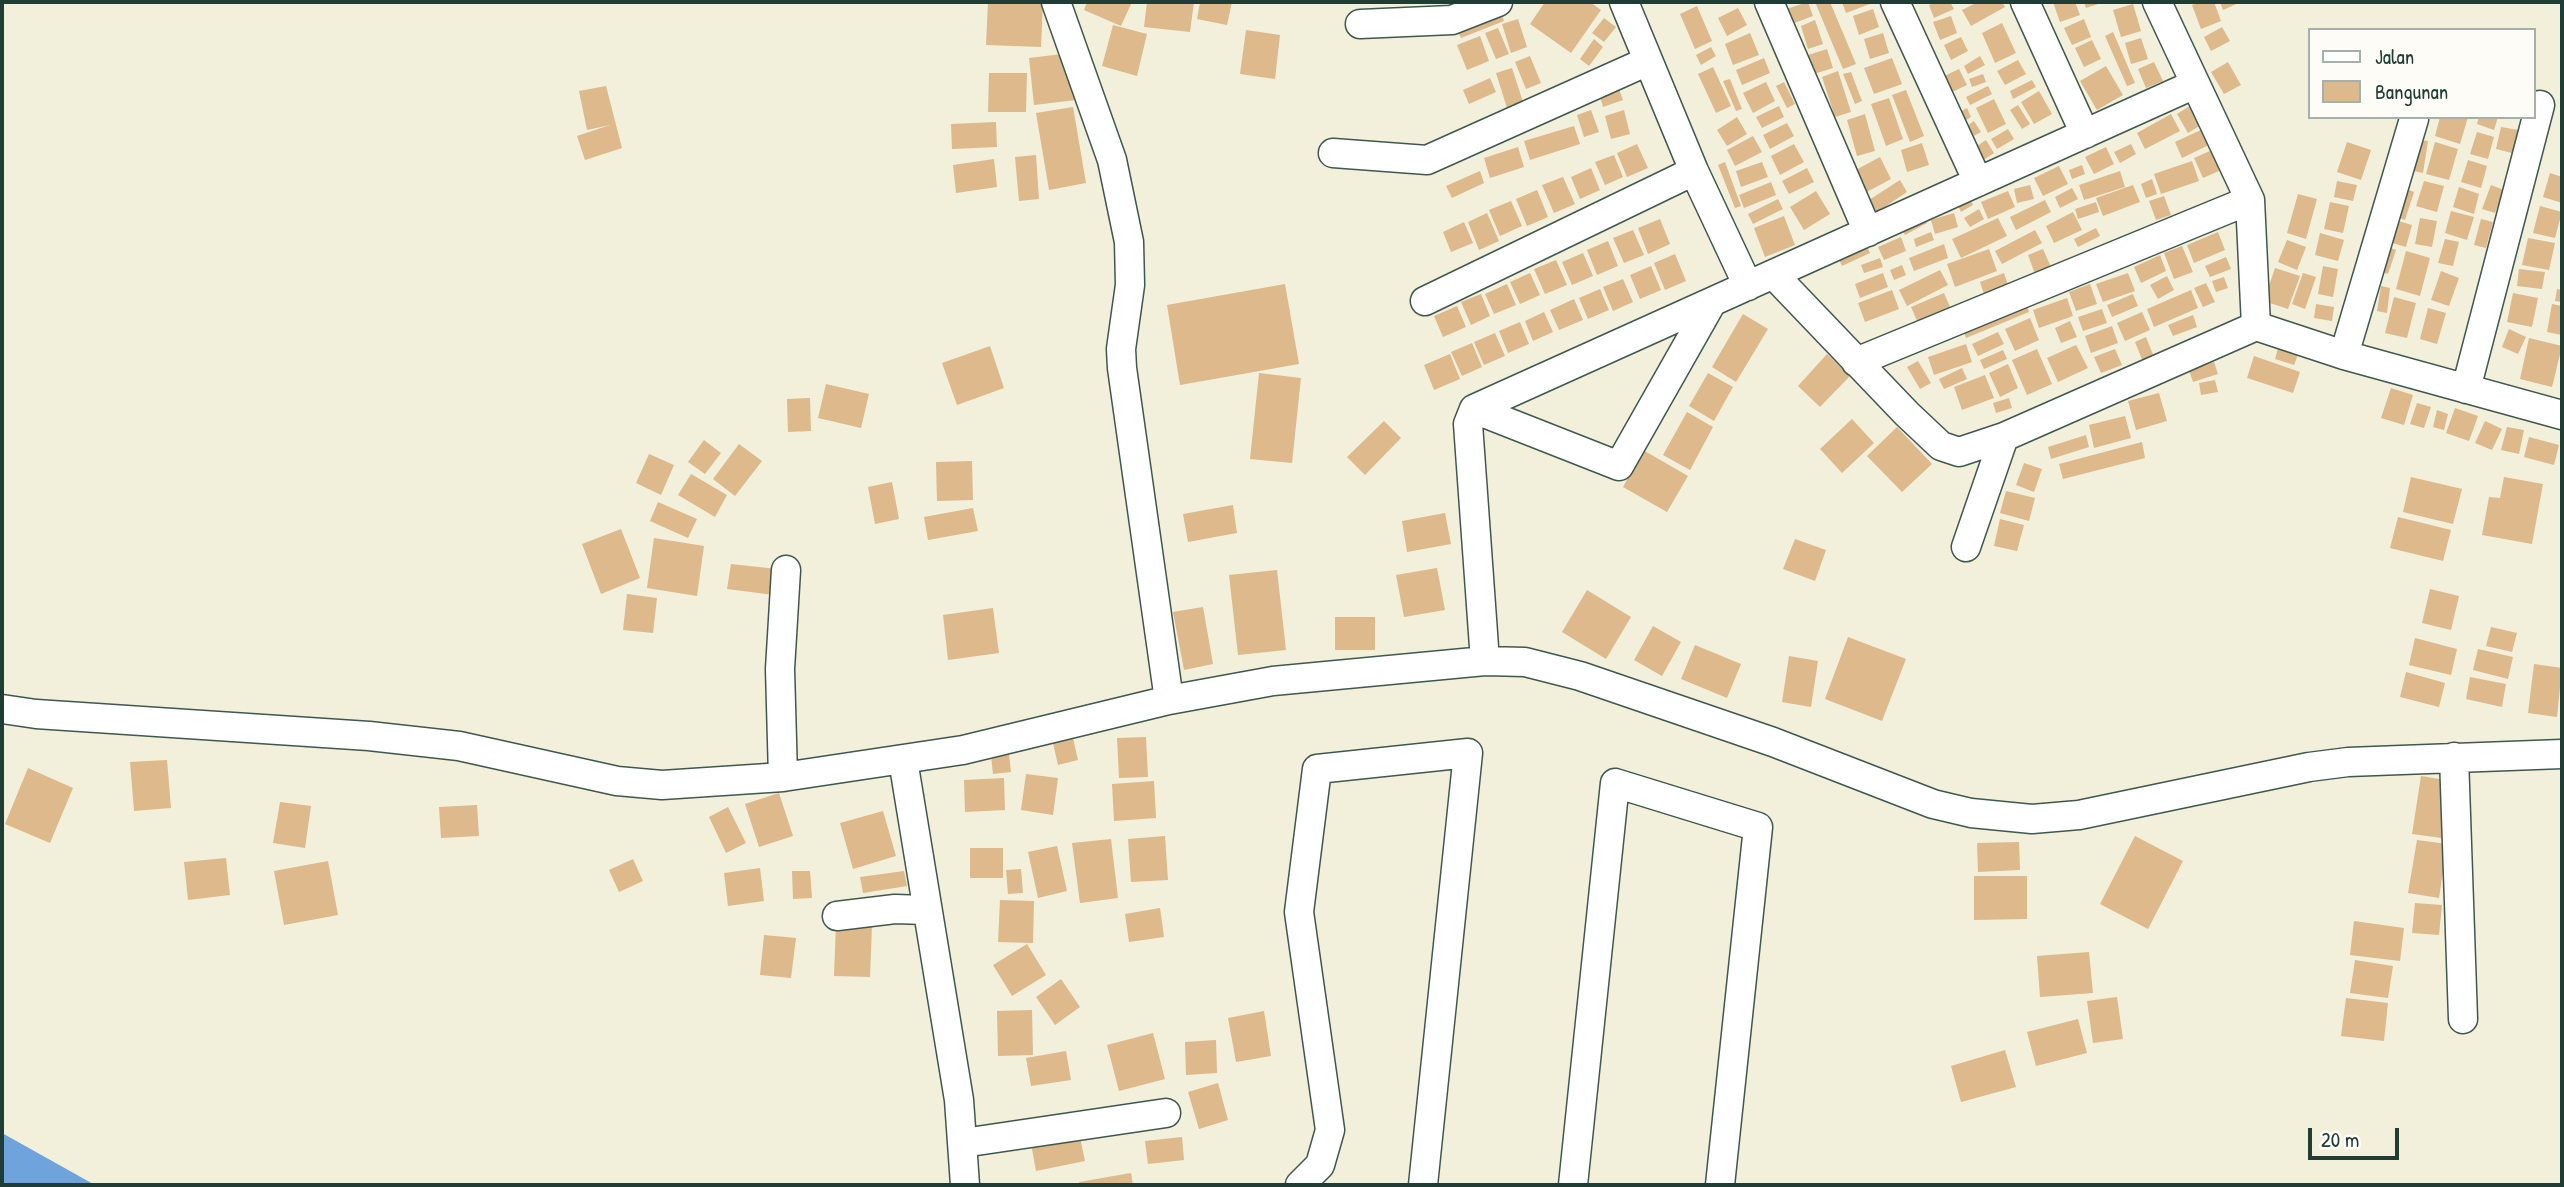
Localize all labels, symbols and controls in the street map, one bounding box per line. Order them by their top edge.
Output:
legend [2308,28,2536,119]
text: Jalan [2375,42,2414,71]
text: Bangunan [2375,77,2448,106]
scale bar [2312,1114,2403,1158]
text: 20 m [2321,1125,2359,1154]

